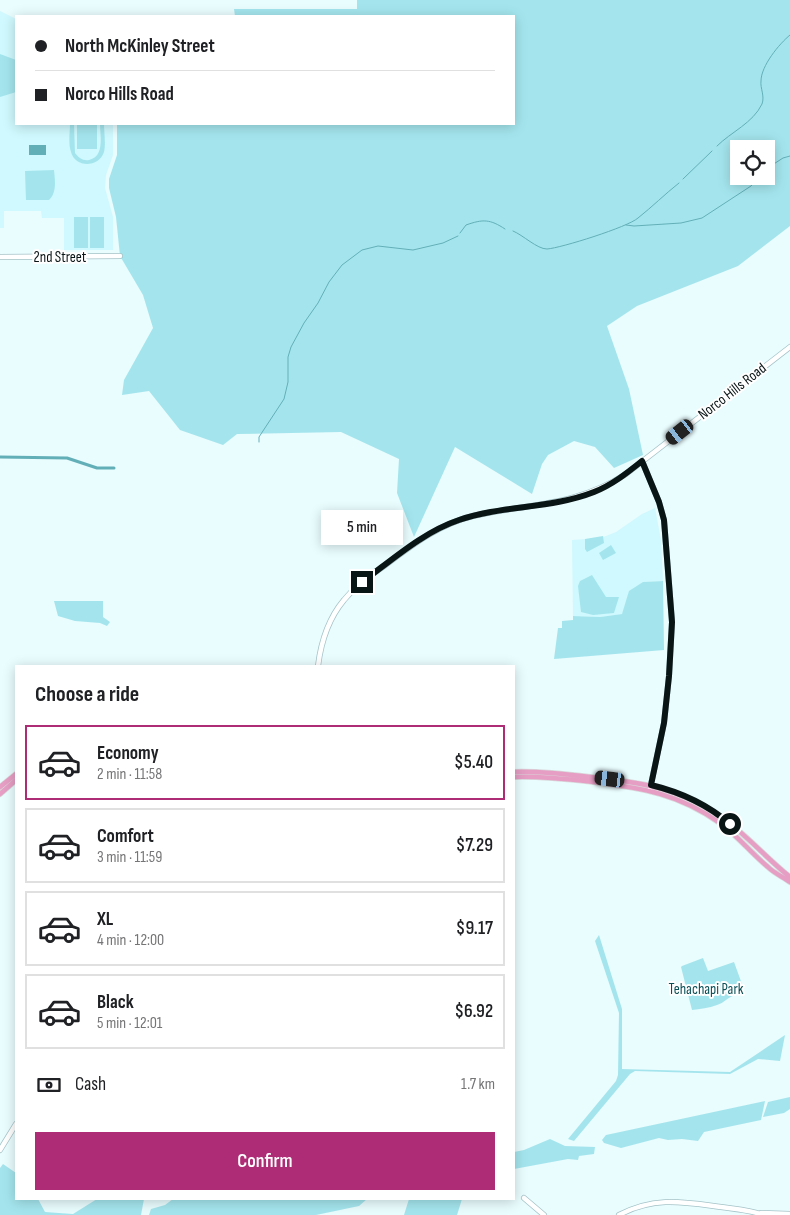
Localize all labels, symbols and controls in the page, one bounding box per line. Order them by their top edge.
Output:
text: North McKinley Street [65,35,215,58]
text: Norco Hills Road [65,83,174,106]
map controls [730,140,775,185]
button: locate [730,140,775,185]
street label: 2nd Street [34,248,87,267]
street label: Norco Hills Road [694,359,770,424]
car [663,417,696,447]
callout: 5 min [321,510,403,544]
text: 5 min [347,518,377,537]
route end [351,571,373,593]
text: Choose a ride [35,681,139,708]
icon: car [37,740,82,785]
text: Economy [97,742,159,765]
text: $5.40 [454,751,493,774]
text: 2 min · 11:58 [97,765,162,784]
car [594,770,625,788]
route start [719,813,741,835]
icon: car [37,823,82,868]
text: Comfort [97,825,154,848]
text: $7.29 [456,834,493,857]
text: 3 min · 11:59 [97,848,162,867]
icon: car [37,906,82,951]
text: XL [97,908,113,931]
text: $9.17 [456,917,493,940]
text: 4 min · 12:00 [97,931,164,950]
park label: Tehachapi Park [669,980,744,999]
icon: car [37,989,82,1034]
text: Black [97,991,134,1014]
text: $6.92 [454,1000,493,1023]
text: 5 min · 12:01 [97,1014,162,1033]
icon: cash [35,1071,63,1099]
text: Cash [75,1073,106,1096]
text: 1.7 km [461,1075,495,1094]
button: Confirm [35,1132,495,1190]

